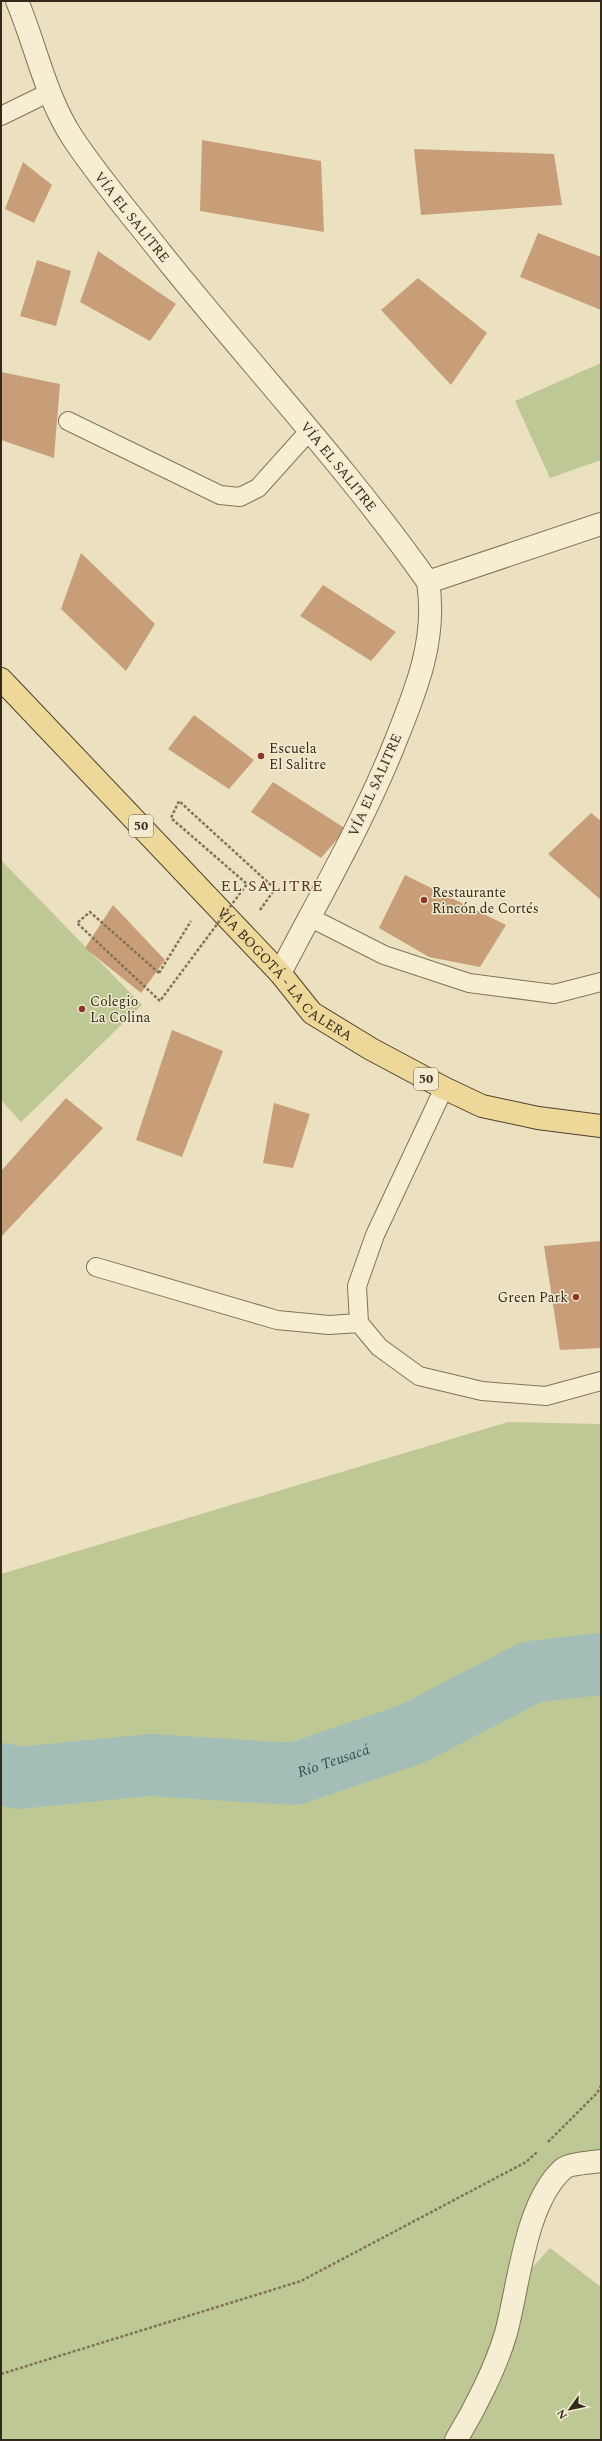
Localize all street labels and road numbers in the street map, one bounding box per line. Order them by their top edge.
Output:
street label: VÍA EL SALITRE [89,167,175,267]
street label: VÍA EL SALITRE [296,417,382,516]
street label: VÍA EL SALITRE [343,730,407,840]
road number: 50 [129,815,153,837]
street label: VÍA BOGOTÁ - LA CALERA [212,902,357,1046]
road number: 50 [414,1068,438,1090]

